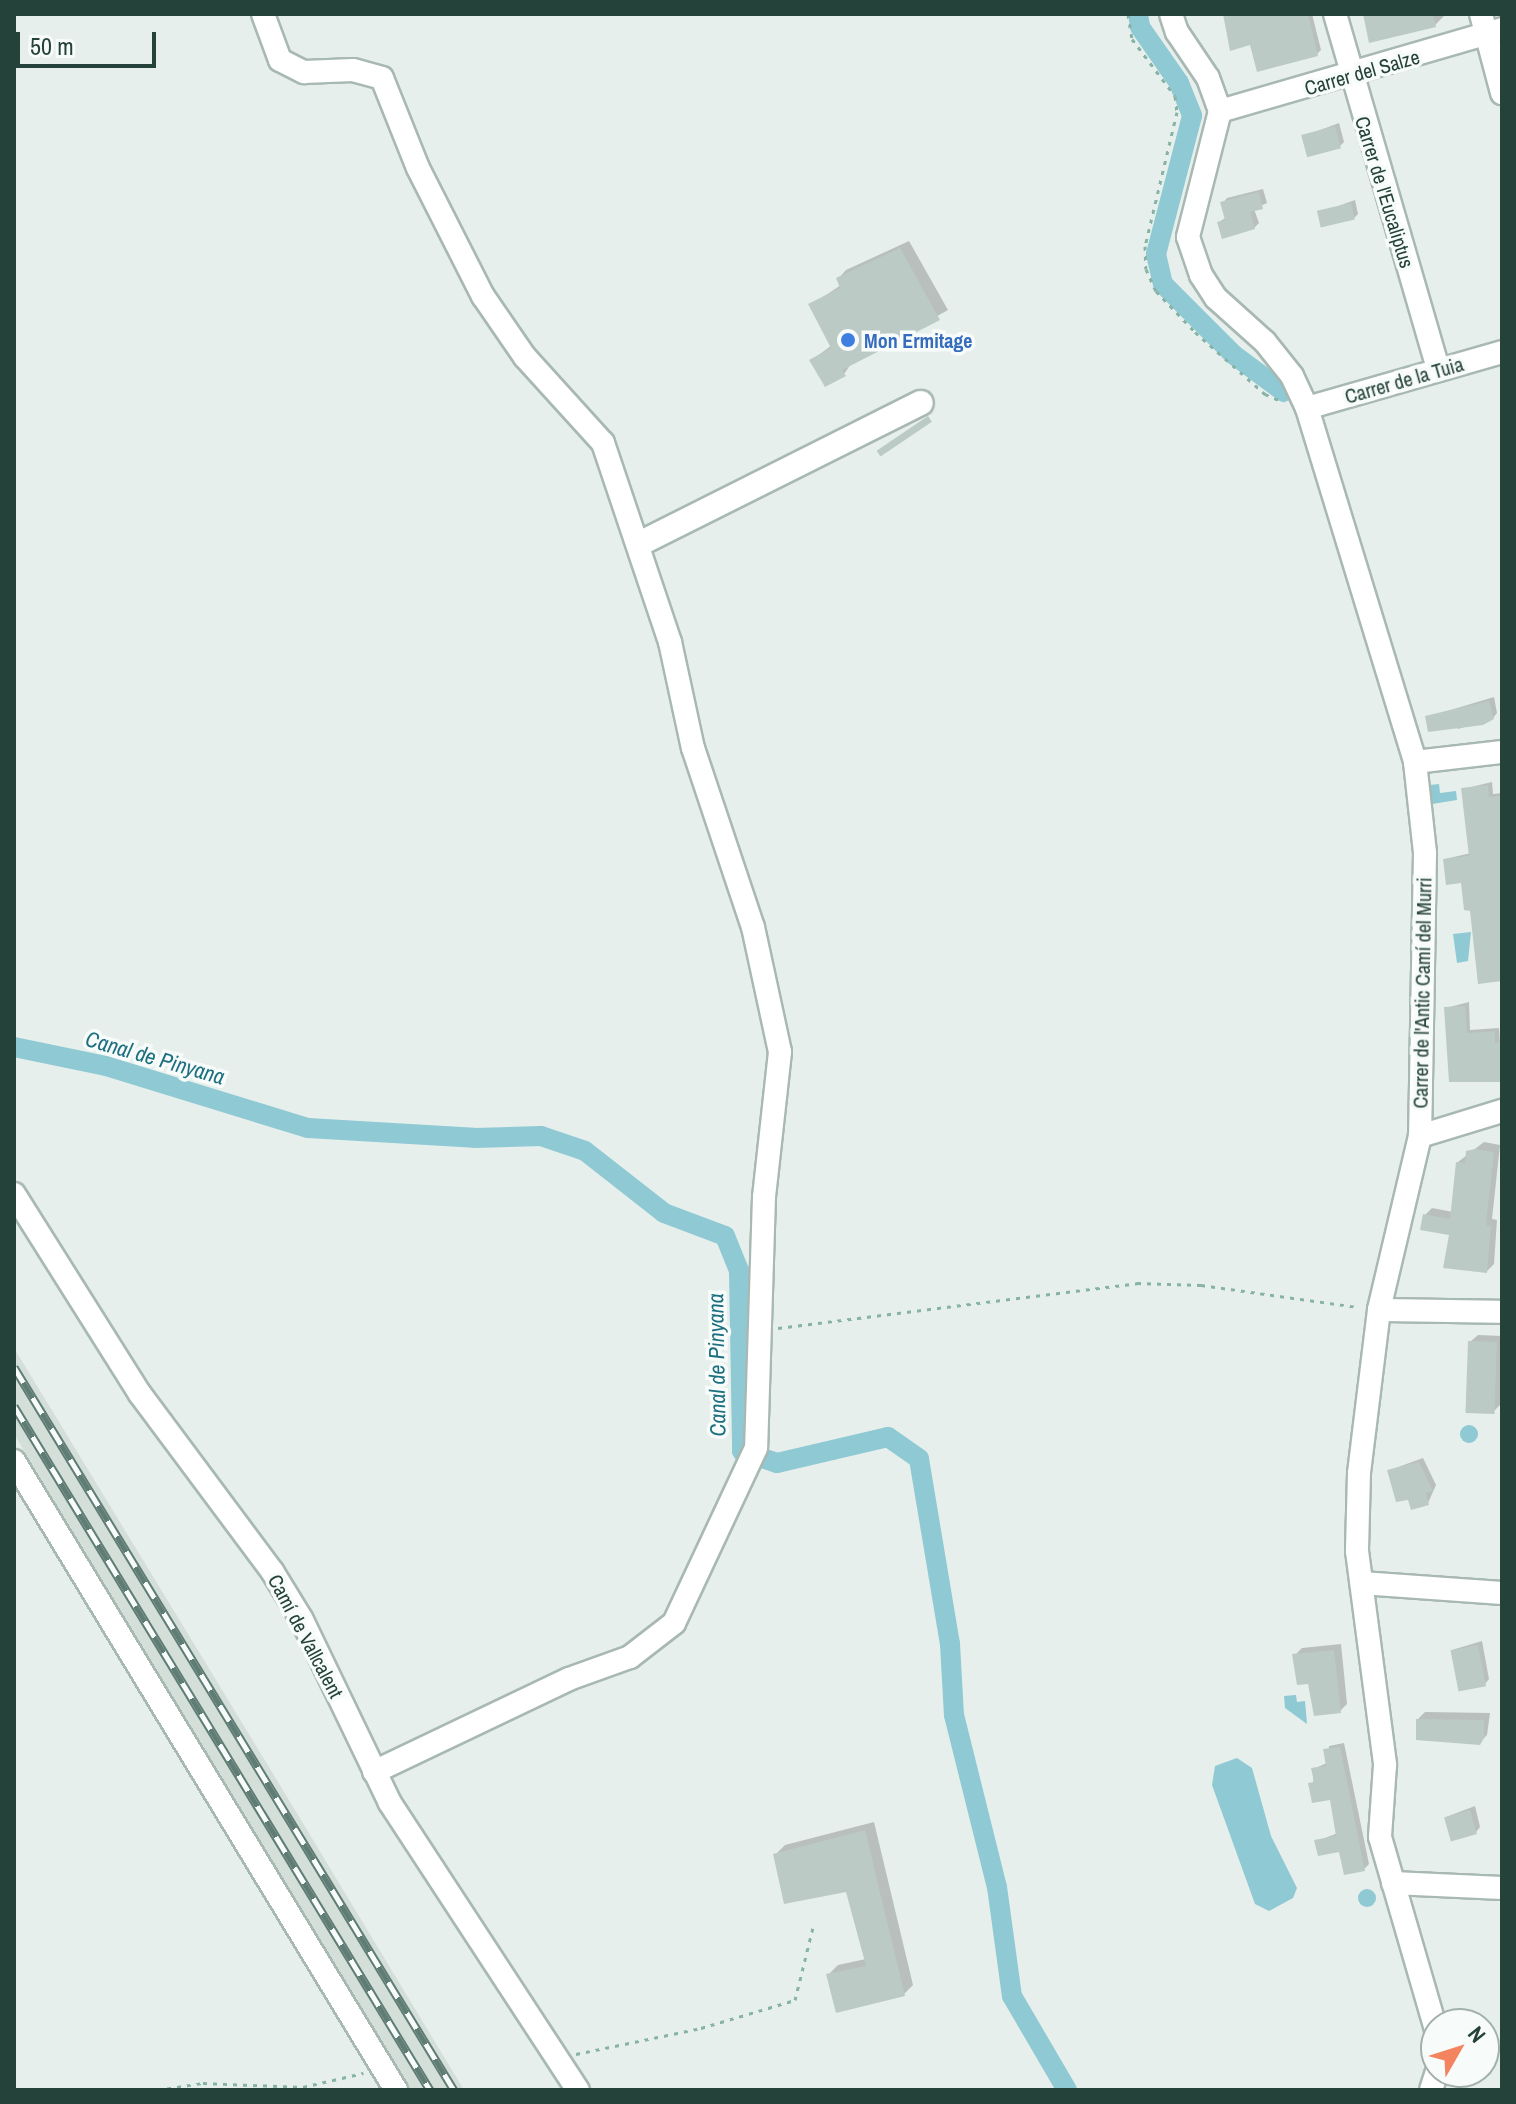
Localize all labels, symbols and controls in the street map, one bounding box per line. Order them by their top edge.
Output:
scale bar [20,16,160,66]
text: 50 m [30,30,74,62]
street label: Carrer del Salze [1302,44,1422,100]
street label: Carrer de l'Eucaliptus [1351,113,1419,271]
place label: Mon Ermitage [864,328,972,352]
marker: Mon Ermitage [839,331,857,349]
street label: Carrer de la Tuia [1342,352,1466,408]
street label: Carrer de l'Antic Camí del Murri [1408,877,1436,1109]
water label: Canal de Pinyana [82,1026,228,1090]
water label: Canal de Pinyana [703,1293,731,1437]
street label: Camí de Vallcalent [263,1570,349,1702]
north arrow [1420,2008,1500,2088]
text: N [1461,2020,1493,2049]

